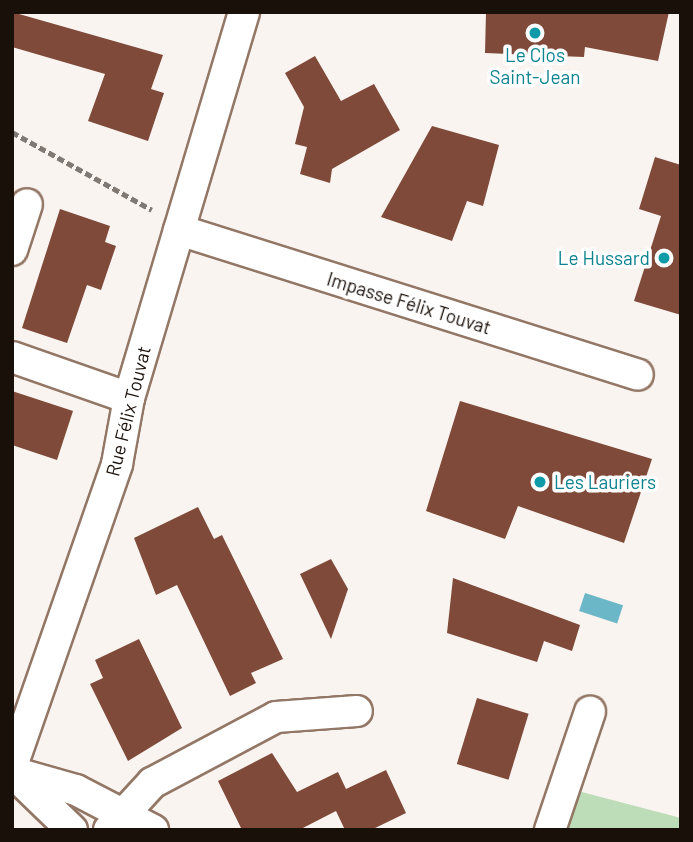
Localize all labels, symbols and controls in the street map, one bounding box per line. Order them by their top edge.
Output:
marker: Le Clos Saint-Jean [527,25,543,41]
place label: Le Clos Saint-Jean [490,44,580,88]
place label: Le Hussard [558,247,650,269]
marker: Le Hussard [656,250,672,266]
street label: Impasse Félix Touvat [324,267,494,339]
street label: Rue Félix Touvat [101,344,155,478]
place label: Les Lauriers [554,471,656,493]
marker: Les Lauriers [532,474,548,490]

